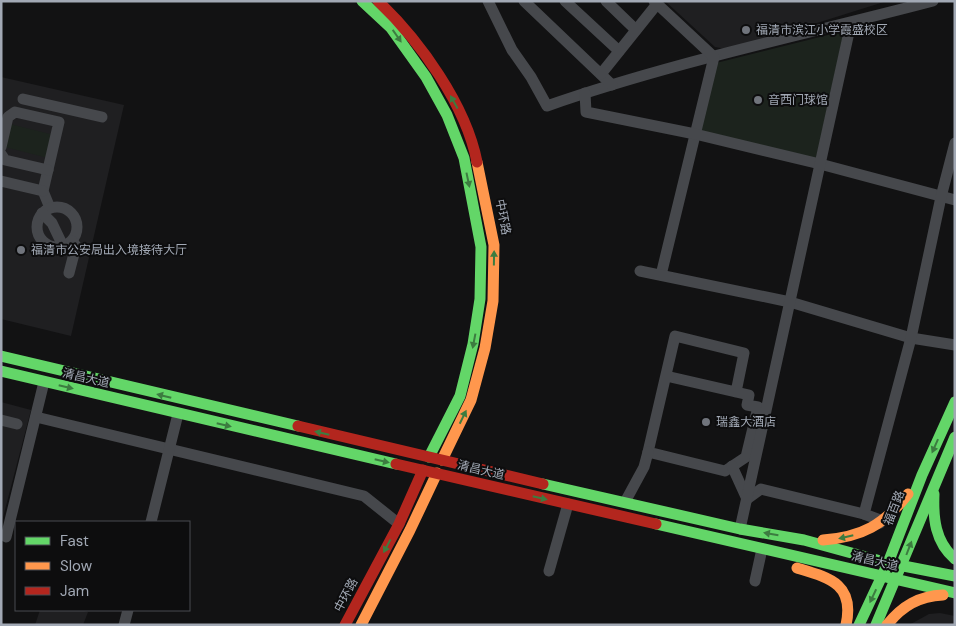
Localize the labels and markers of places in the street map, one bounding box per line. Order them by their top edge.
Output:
place label: 福清市滨江小学霞盛校区 [756,22,888,38]
marker: 福清市滨江小学霞盛校区 [740,24,752,36]
place label: 音西门球馆 [768,92,828,108]
marker: 音西门球馆 [752,94,764,106]
place label: 福清市公安局出入境接待大厅 [31,242,187,258]
marker: 福清市公安局出入境接待大厅 [15,244,27,256]
place label: 瑞鑫大酒店 [716,414,776,430]
marker: 瑞鑫大酒店 [700,416,712,428]

